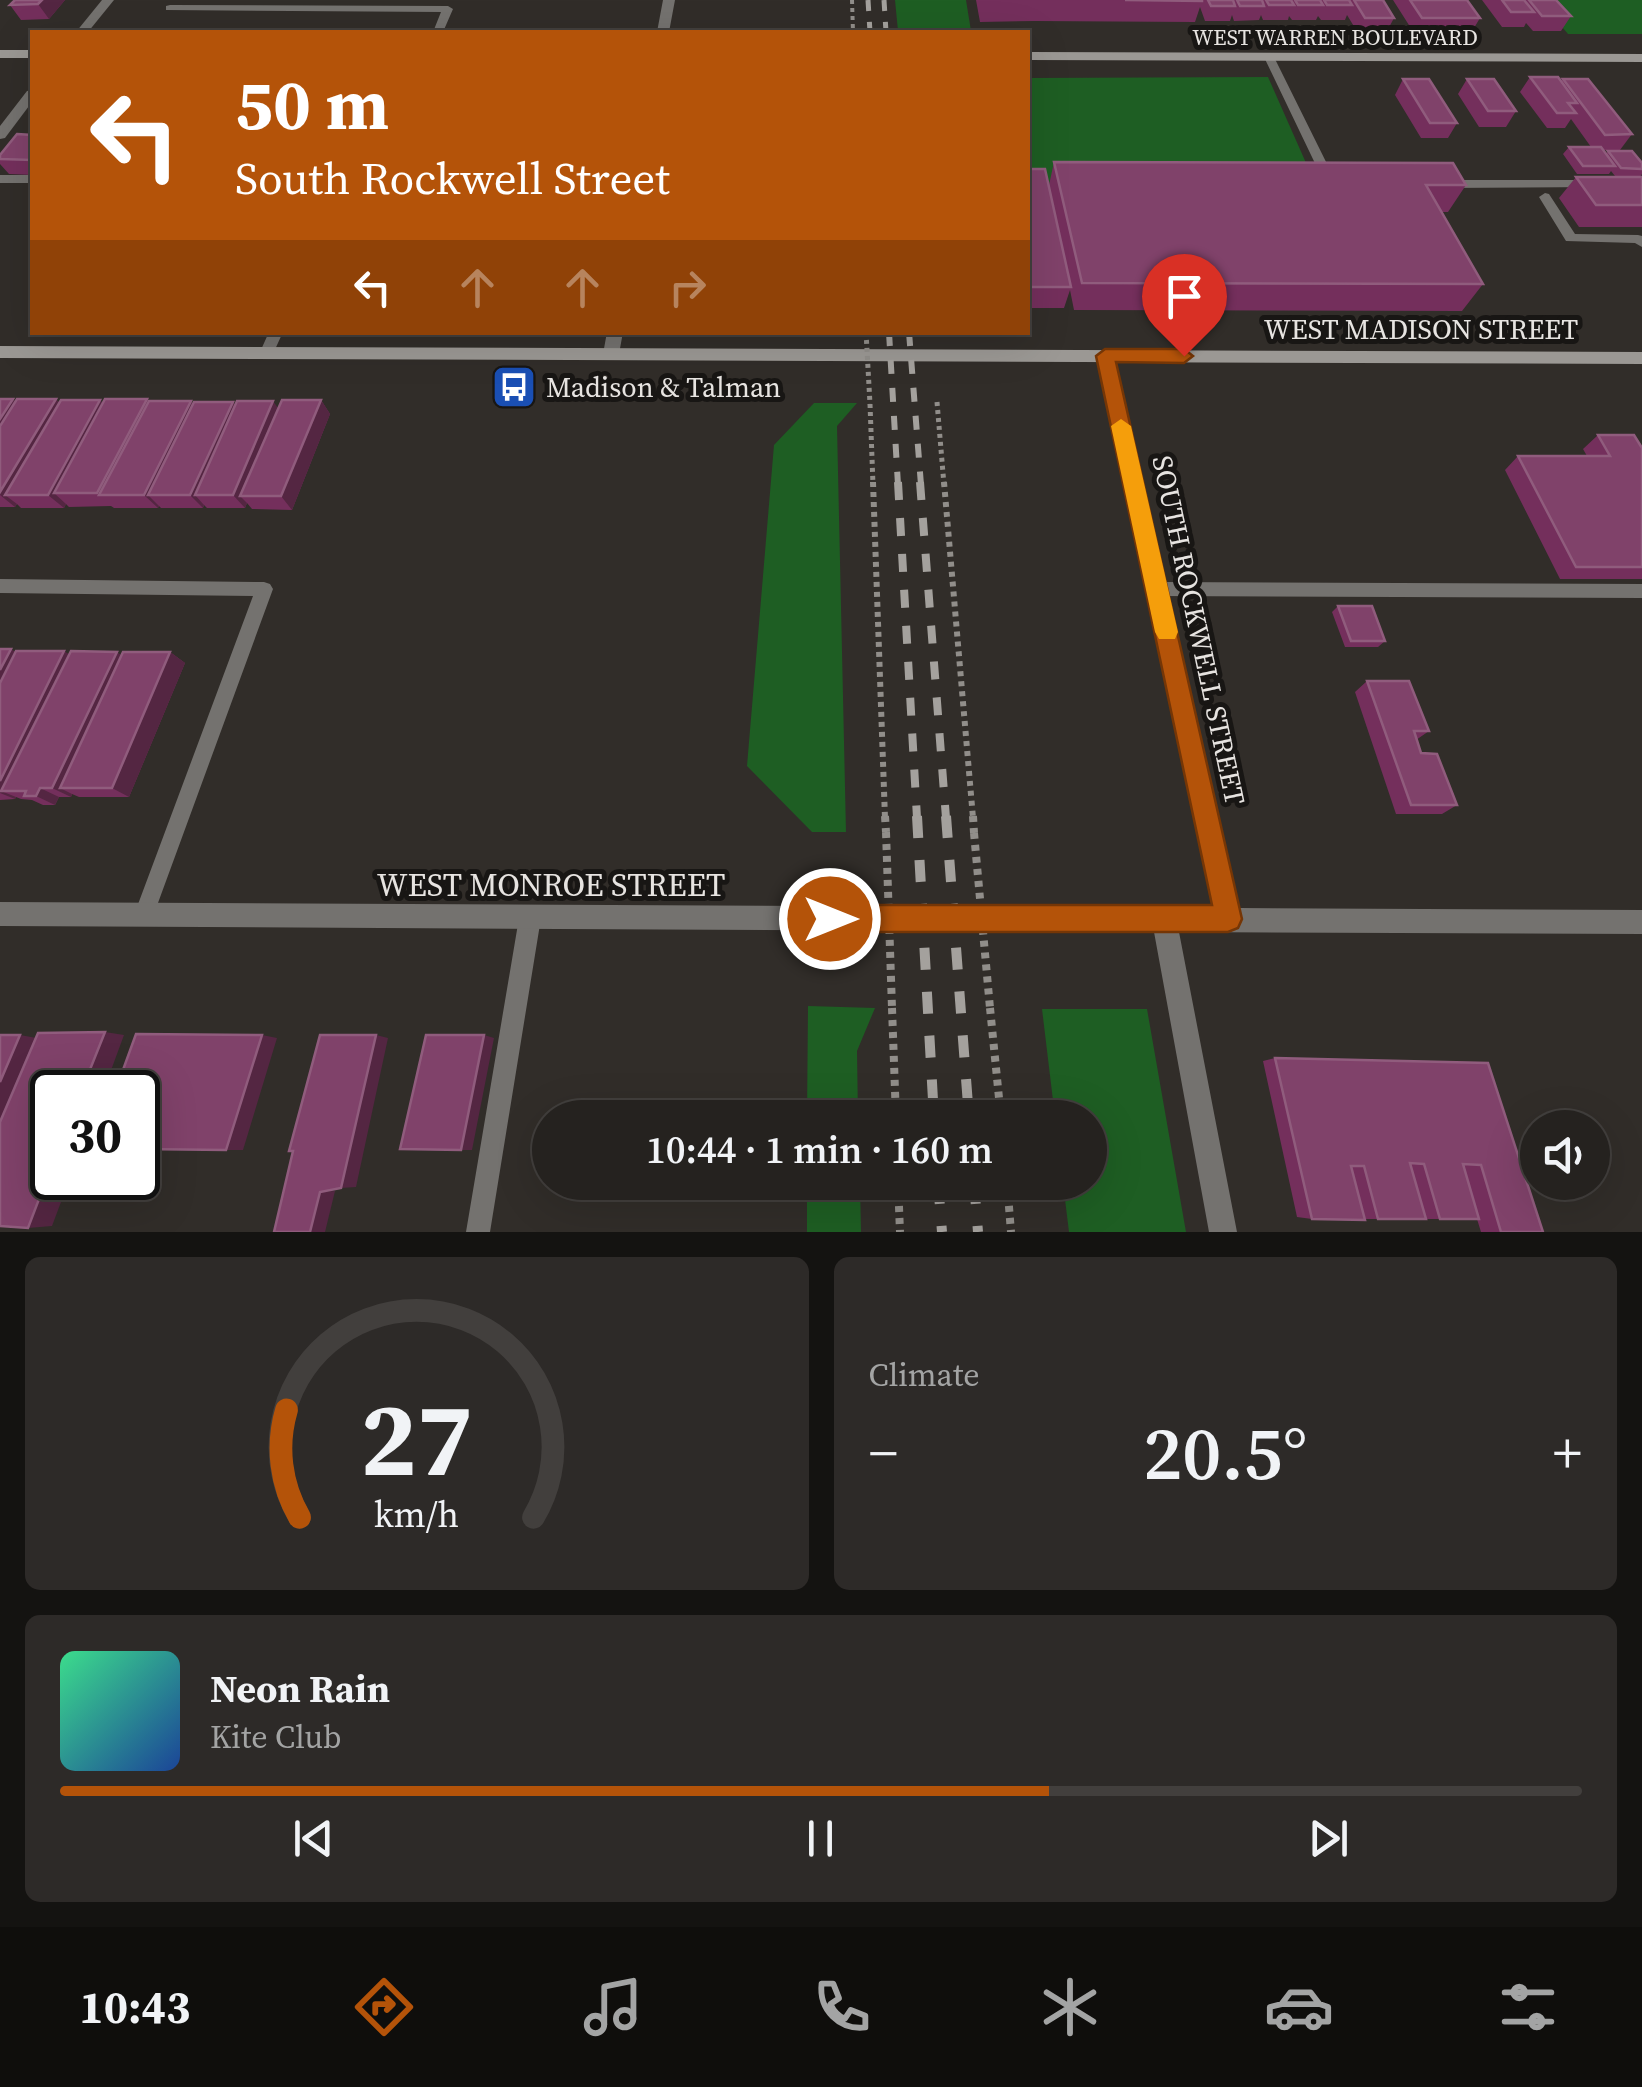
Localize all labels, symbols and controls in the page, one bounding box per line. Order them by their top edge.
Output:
street label: WEST WARREN BOULEVARD [1192,22,1478,52]
text: 50 m [235,56,389,152]
icon: left [70,70,200,200]
text: South Rockwell Street [235,147,670,209]
pin [1142,254,1227,357]
icon: left [345,260,400,315]
icon: ahead [450,260,505,315]
icon: ahead [555,260,610,315]
icon: right [660,260,715,315]
icon: arrive [1157,269,1212,324]
street label: WEST MADISON STREET [1264,310,1578,348]
bus stop icon: Madison & Talman [491,364,537,410]
place label: Madison & Talman [546,368,781,406]
street label: SOUTH ROCKWELL STREET [1143,452,1255,808]
street label: WEST MONROE STREET [377,863,725,907]
position arrow [778,867,882,971]
speed limit sign: 30 [30,1070,160,1200]
map controls [1520,1110,1610,1200]
button: sound [1520,1110,1610,1200]
text: 10:44 · 1 min · 160 m [646,1124,993,1176]
text: Climate [869,1353,980,1397]
text: 27 [360,1367,473,1510]
text: 20.5° [1143,1401,1307,1504]
text: − [869,1415,898,1490]
text: + [1553,1415,1582,1490]
text: km/h [374,1490,459,1539]
text: Neon Rain [210,1663,390,1715]
text: Kite Club [210,1715,342,1759]
icon: previous [286,1811,341,1866]
icon: pause [793,1811,848,1866]
icon: next [1301,1811,1356,1866]
icon: directions [349,1972,419,2042]
icon: music [578,1972,648,2042]
icon: phone [807,1972,877,2042]
icon: climate [1035,1972,1105,2042]
icon: car [1264,1972,1334,2042]
icon: filters [1493,1972,1563,2042]
text: 10:43 [79,1976,190,2038]

